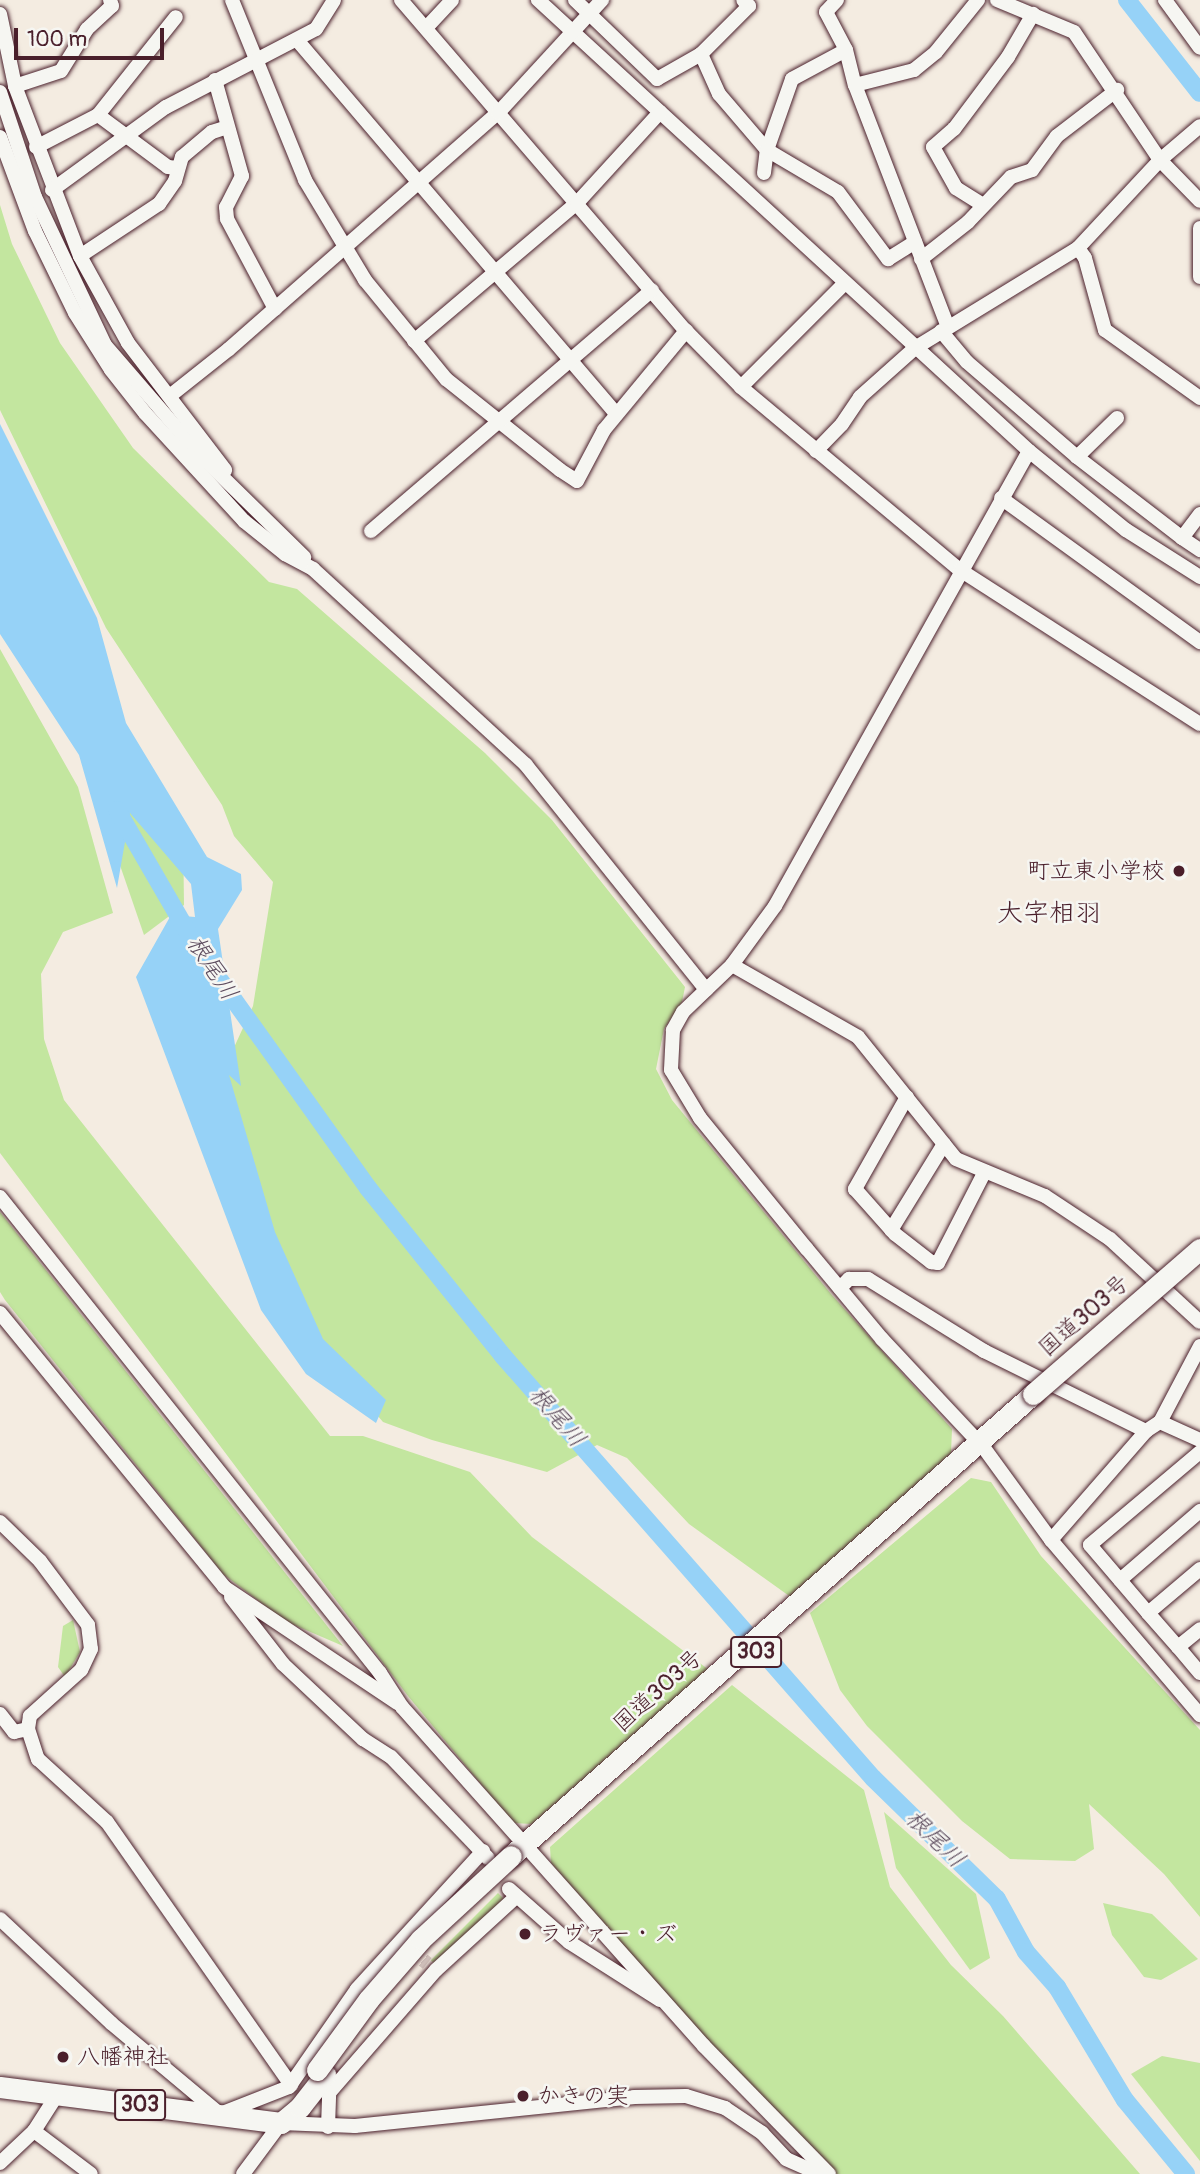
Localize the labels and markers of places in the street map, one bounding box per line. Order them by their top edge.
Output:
place label: 町立東小学校 [1027,857,1165,885]
marker: 町立東小学校 [1171,863,1187,879]
place label: ラヴァー・ズ [539,1920,677,1948]
marker: ラヴァー・ズ [517,1926,533,1942]
place label: 八幡神社 [77,2043,169,2071]
marker: 八幡神社 [55,2049,71,2065]
place label: かきの実 [537,2082,629,2110]
marker: かきの実 [515,2088,531,2104]

